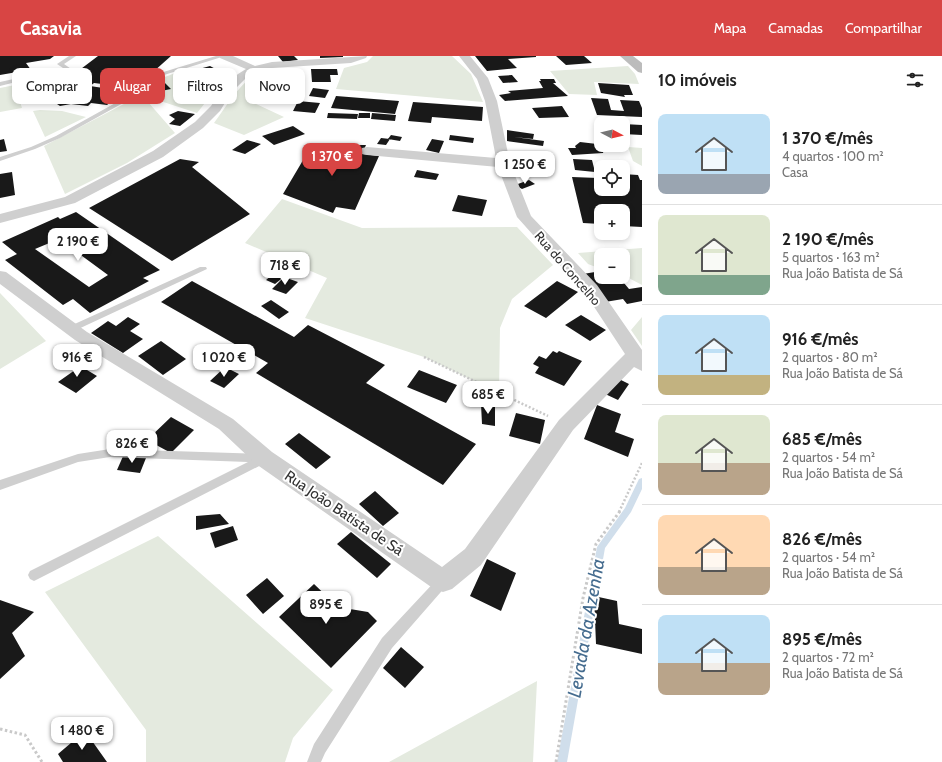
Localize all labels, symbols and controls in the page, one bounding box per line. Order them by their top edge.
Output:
text: Casavia [20,17,82,40]
text: Mapa [714,19,746,37]
text: Camadas [768,19,823,37]
text: Compartilhar [845,19,922,37]
chip: Comprar [12,68,92,104]
chip: Alugar [100,68,165,104]
chip: Filtros [173,68,237,104]
chip: Novo [245,68,305,104]
icon: filters [904,69,926,91]
text: 10 imóveis [658,70,737,90]
north arrow [594,116,630,152]
map controls [594,116,630,284]
text: 1 370 €/mês [782,128,873,148]
icon: home [690,130,738,178]
pin: 1 370 € [295,143,369,177]
text: 1 370 € [311,148,353,164]
text: 4 quartos · 100 m² [782,148,884,164]
pin: 1 250 € [488,151,562,185]
text: 1 250 € [504,156,546,172]
button: locate [594,160,630,196]
text: Casa [782,164,808,180]
button: + [594,204,630,240]
pin: 2 190 € [41,228,115,262]
street label: Rua do Concelho [531,228,605,308]
text: 2 190 €/mês [782,229,874,249]
icon: home [690,231,738,279]
text: 2 190 € [57,233,99,249]
button: − [594,248,630,284]
text: 5 quartos · 163 m² [782,249,879,265]
pin: 718 € [257,252,313,286]
text: 718 € [270,257,300,273]
text: Rua João Batista de Sá [782,265,903,281]
text: 916 €/mês [782,329,858,349]
icon: home [690,331,738,379]
pin: 916 € [49,344,105,378]
pin: 1 020 € [187,344,261,378]
text: 916 € [62,349,92,365]
text: 1 020 € [202,349,246,365]
text: 2 quartos · 80 m² [782,349,878,365]
text: Rua João Batista de Sá [782,365,903,381]
pin: 685 € [460,381,516,415]
text: 685 € [471,386,505,402]
text: 685 €/mês [782,429,862,449]
pin: 826 € [104,430,160,464]
icon: home [690,431,738,479]
text: 826 € [115,435,149,451]
text: 2 quartos · 54 m² [782,449,875,465]
text: Rua João Batista de Sá [782,465,903,481]
street label: Rua João Batista de Sá [281,467,407,560]
text: 826 €/mês [782,529,862,549]
icon: home [690,531,738,579]
text: 2 quartos · 54 m² [782,549,875,565]
water label: Levada da Azenha [562,557,610,699]
text: Rua João Batista de Sá [782,565,903,581]
pin: 895 € [298,591,354,625]
text: 895 € [309,596,343,612]
text: 895 €/mês [782,629,862,649]
icon: home [690,631,738,679]
text: 2 quartos · 72 m² [782,649,874,665]
text: Rua João Batista de Sá [782,665,903,681]
pin: 1 480 € [45,717,119,751]
text: 1 480 € [60,722,104,738]

